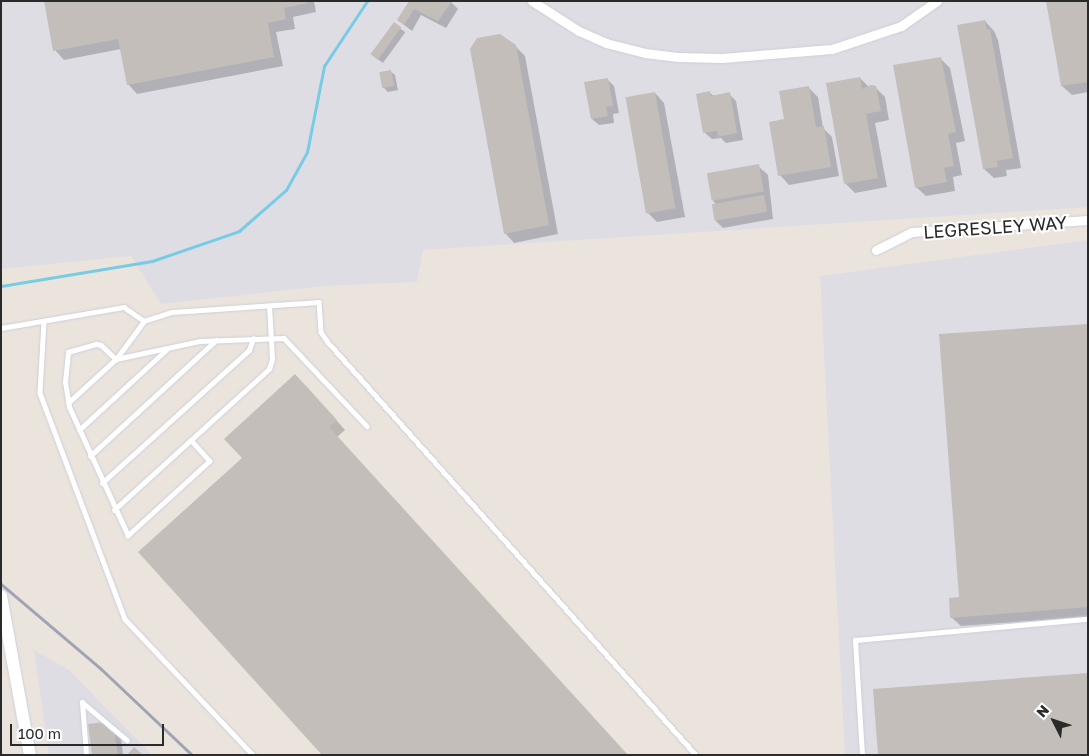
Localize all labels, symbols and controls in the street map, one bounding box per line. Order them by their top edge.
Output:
street label: LEGRESLEY WAY [922,211,1068,243]
north arrow [1029,696,1079,746]
text: N [1032,701,1052,720]
scale bar [12,714,166,746]
text: 100 m [18,724,61,742]

